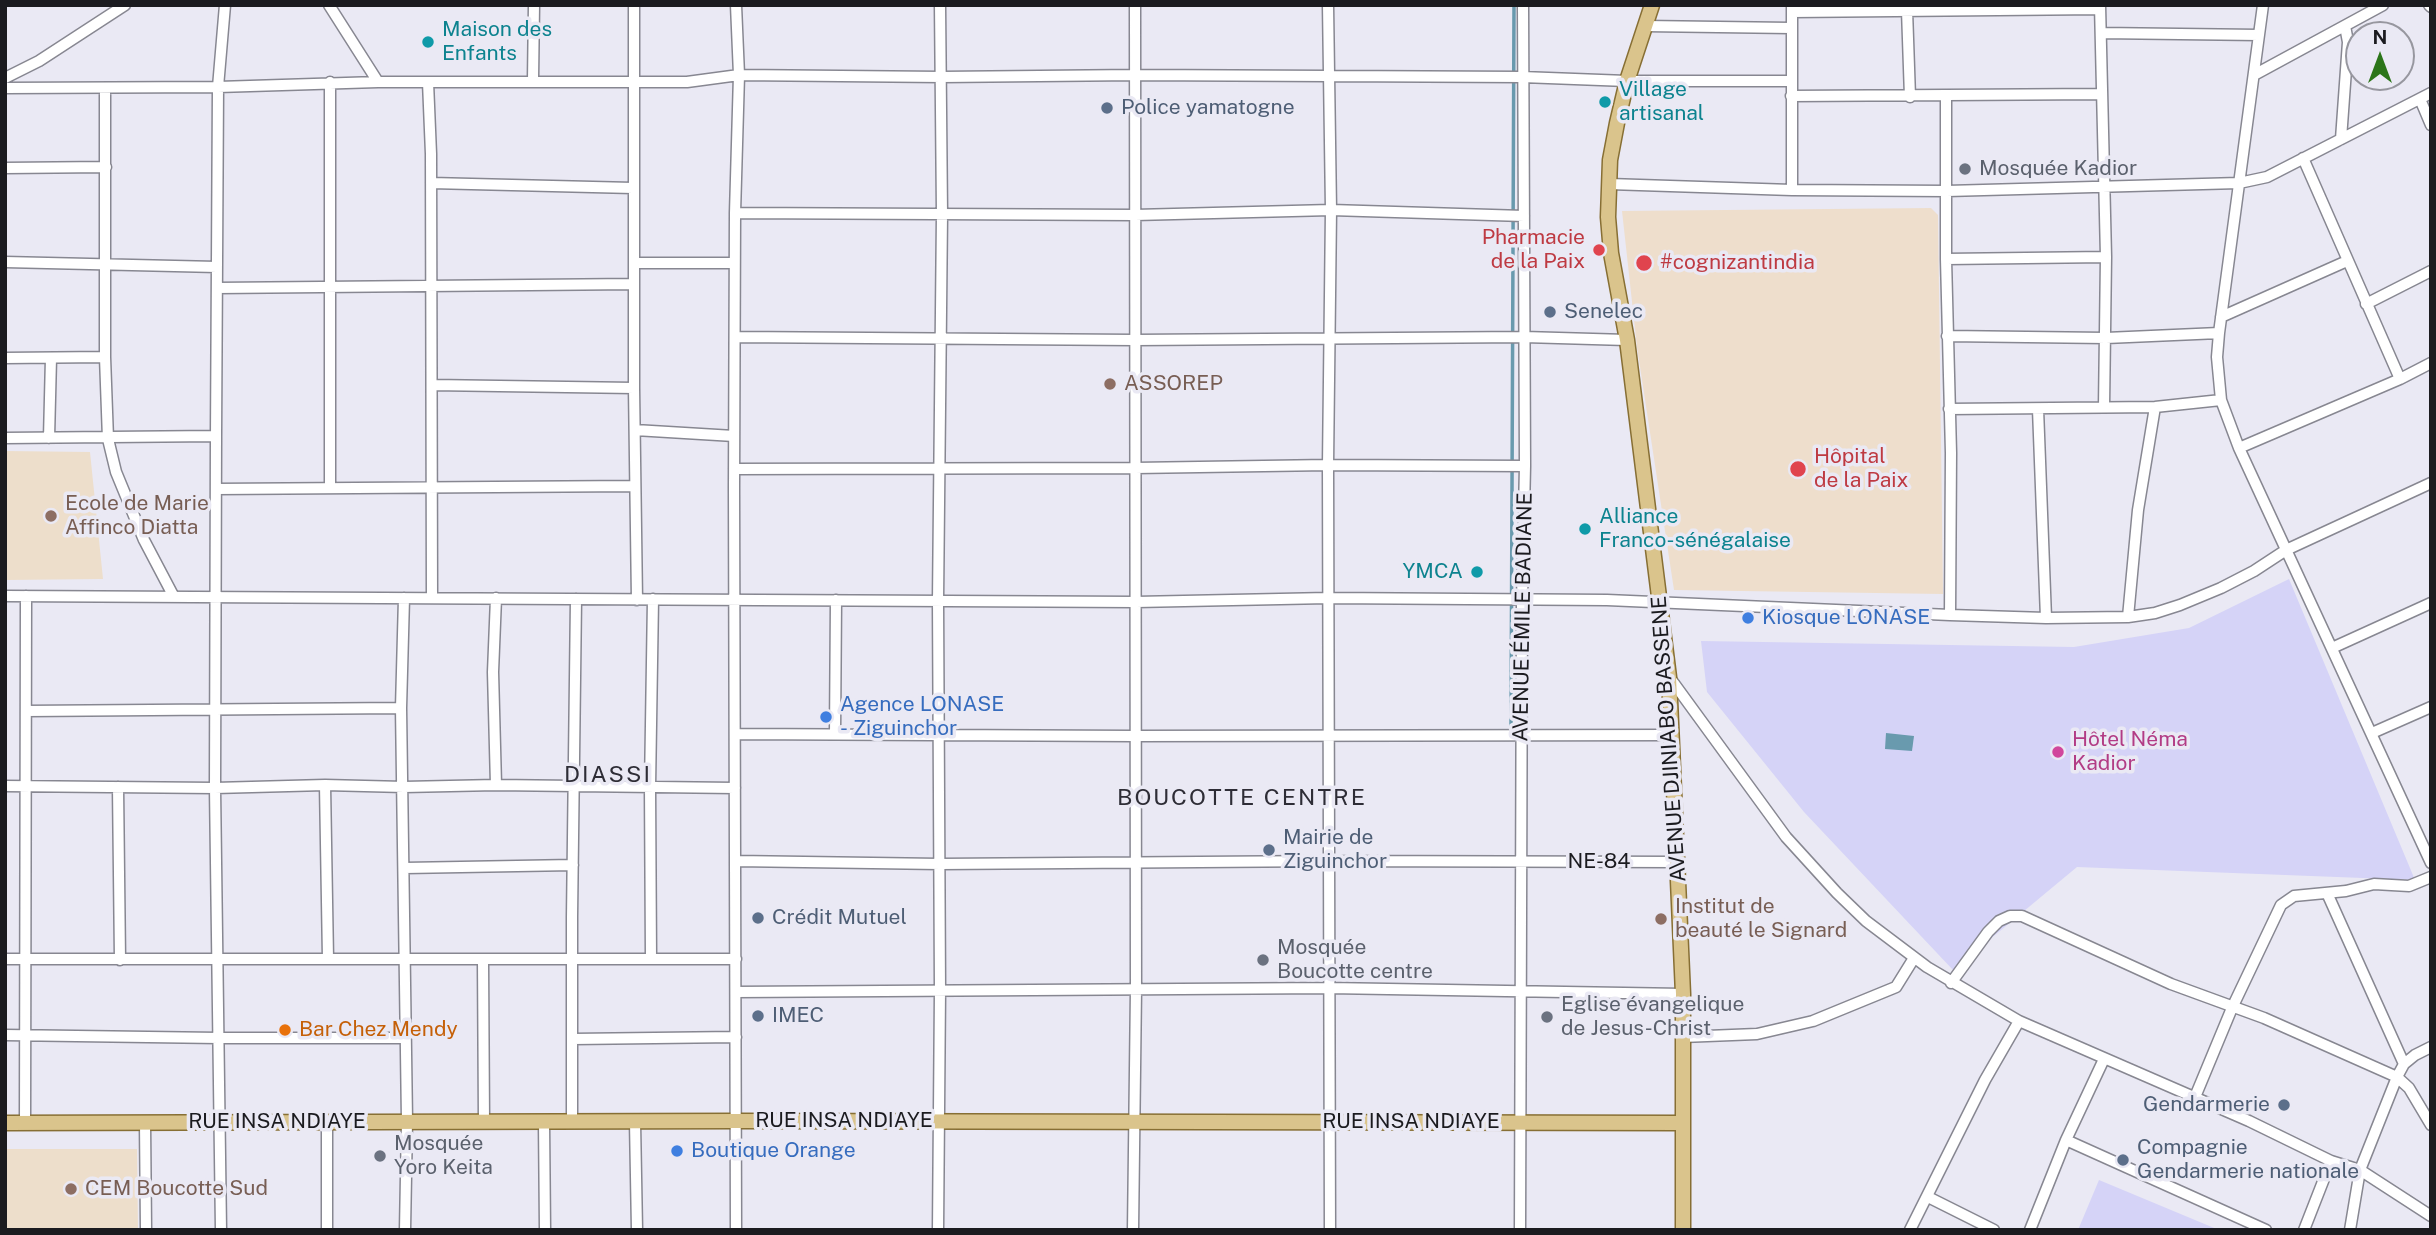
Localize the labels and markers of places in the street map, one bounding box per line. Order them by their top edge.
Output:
place label: Maison des Enfants [442,17,552,67]
marker: Maison des Enfants [420,34,436,50]
place label: Village artisanal [1619,77,1704,127]
marker: Village artisanal [1597,94,1613,110]
place label: Police yamatogne [1121,95,1295,121]
marker: Police yamatogne [1099,100,1115,116]
place label: Mosquée Kadior [1979,156,2137,182]
marker: Mosquée Kadior [1957,161,1973,177]
place label: Pharmacie de la Paix [1482,225,1585,275]
marker: Pharmacie de la Paix [1591,242,1607,258]
place label: #cognizantindia [1660,250,1815,276]
marker: #cognizantindia [1634,253,1654,273]
place label: Senelec [1564,299,1643,325]
marker: Senelec [1542,304,1558,320]
place label: ASSOREP [1124,371,1223,397]
marker: ASSOREP [1102,376,1118,392]
place label: Hôpital de la Paix [1814,444,1908,494]
marker: Hôpital de la Paix [1788,459,1808,479]
place label: Ecole de Marie Affinco Diatta [65,491,209,541]
place label: Alliance Franco-sénégalaise [1599,504,1791,554]
marker: Ecole de Marie Affinco Diatta [43,508,59,524]
marker: Alliance Franco-sénégalaise [1577,521,1593,537]
place label: YMCA [1403,559,1463,585]
marker: YMCA [1469,564,1485,580]
place label: Kiosque LONASE [1762,605,1930,631]
marker: Kiosque LONASE [1740,610,1756,626]
place label: Agence LONASE - Ziguinchor [840,692,1004,742]
marker: Agence LONASE - Ziguinchor [818,709,834,725]
place label: Hôtel Néma Kadior [2072,727,2188,777]
marker: Hôtel Néma Kadior [2050,744,2066,760]
place label: Mairie de Ziguinchor [1283,825,1387,875]
marker: Mairie de Ziguinchor [1261,842,1277,858]
place label: Institut de beauté le Signard [1675,894,1847,944]
place label: Crédit Mutuel [772,905,907,931]
marker: Crédit Mutuel [750,910,766,926]
marker: Institut de beauté le Signard [1653,911,1669,927]
place label: Mosquée Boucotte centre [1277,935,1433,985]
marker: Mosquée Boucotte centre [1255,952,1271,968]
place label: Eglise évangelique de Jesus-Christ [1561,992,1744,1042]
place label: IMEC [772,1003,824,1029]
marker: IMEC [750,1008,766,1024]
marker: Eglise évangelique de Jesus-Christ [1539,1009,1555,1025]
place label: Bar Chez Mendy [299,1017,458,1043]
marker: Bar Chez Mendy [277,1022,293,1038]
place label: Gendarmerie [2143,1092,2270,1118]
marker: Gendarmerie [2276,1097,2292,1113]
place label: Mosquée Yoro Keita [394,1131,493,1181]
place label: Compagnie Gendarmerie nationale [2137,1135,2359,1185]
place label: Boutique Orange [691,1138,856,1164]
marker: Boutique Orange [669,1143,685,1159]
marker: Mosquée Yoro Keita [372,1148,388,1164]
marker: Compagnie Gendarmerie nationale [2115,1152,2131,1168]
place label: CEM Boucotte Sud [85,1176,268,1202]
marker: CEM Boucotte Sud [63,1181,79,1197]

